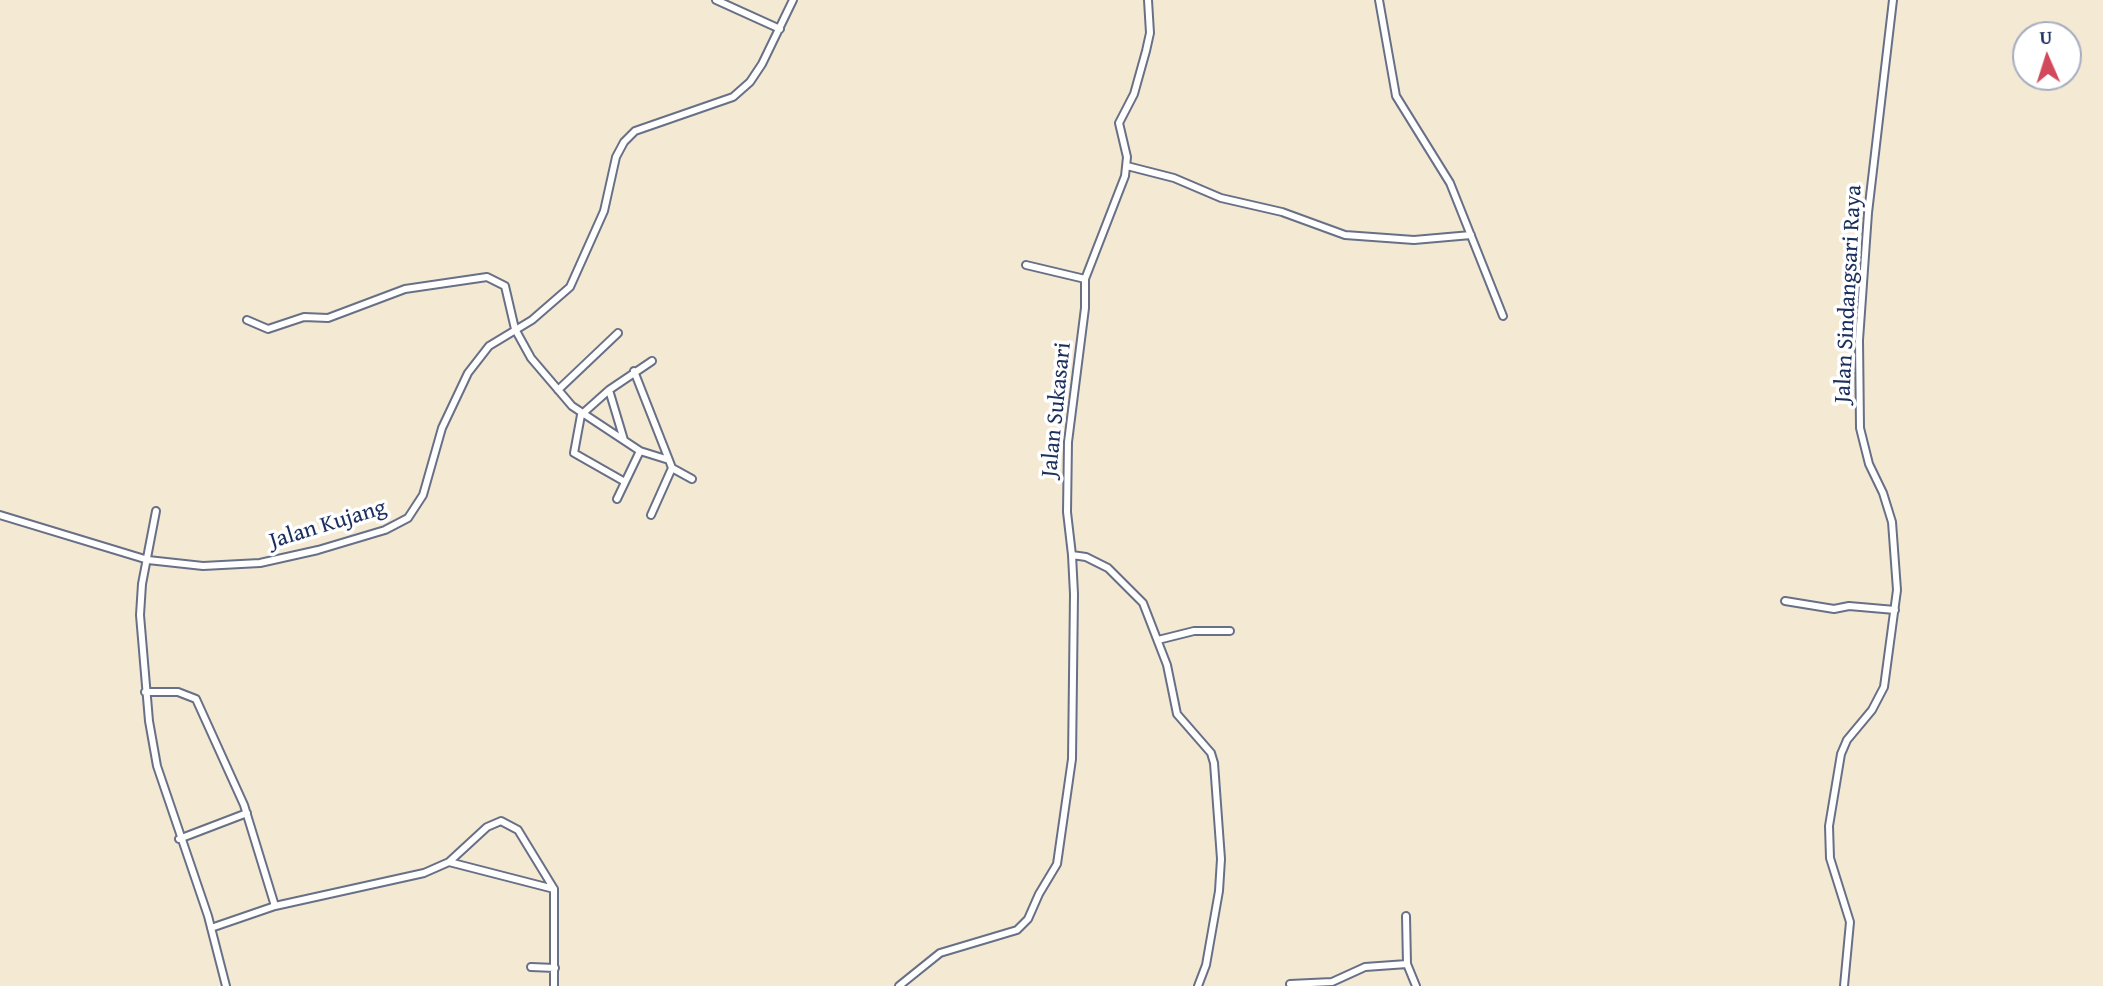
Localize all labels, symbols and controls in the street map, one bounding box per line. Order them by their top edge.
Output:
north arrow [2012,21,2082,91]
text: U [2039,23,2053,51]
street label: Jalan Sindangsari Raya [1829,184,1869,404]
street label: Jalan Sukasari [1036,341,1078,479]
street label: Jalan Kujang [266,494,390,556]

